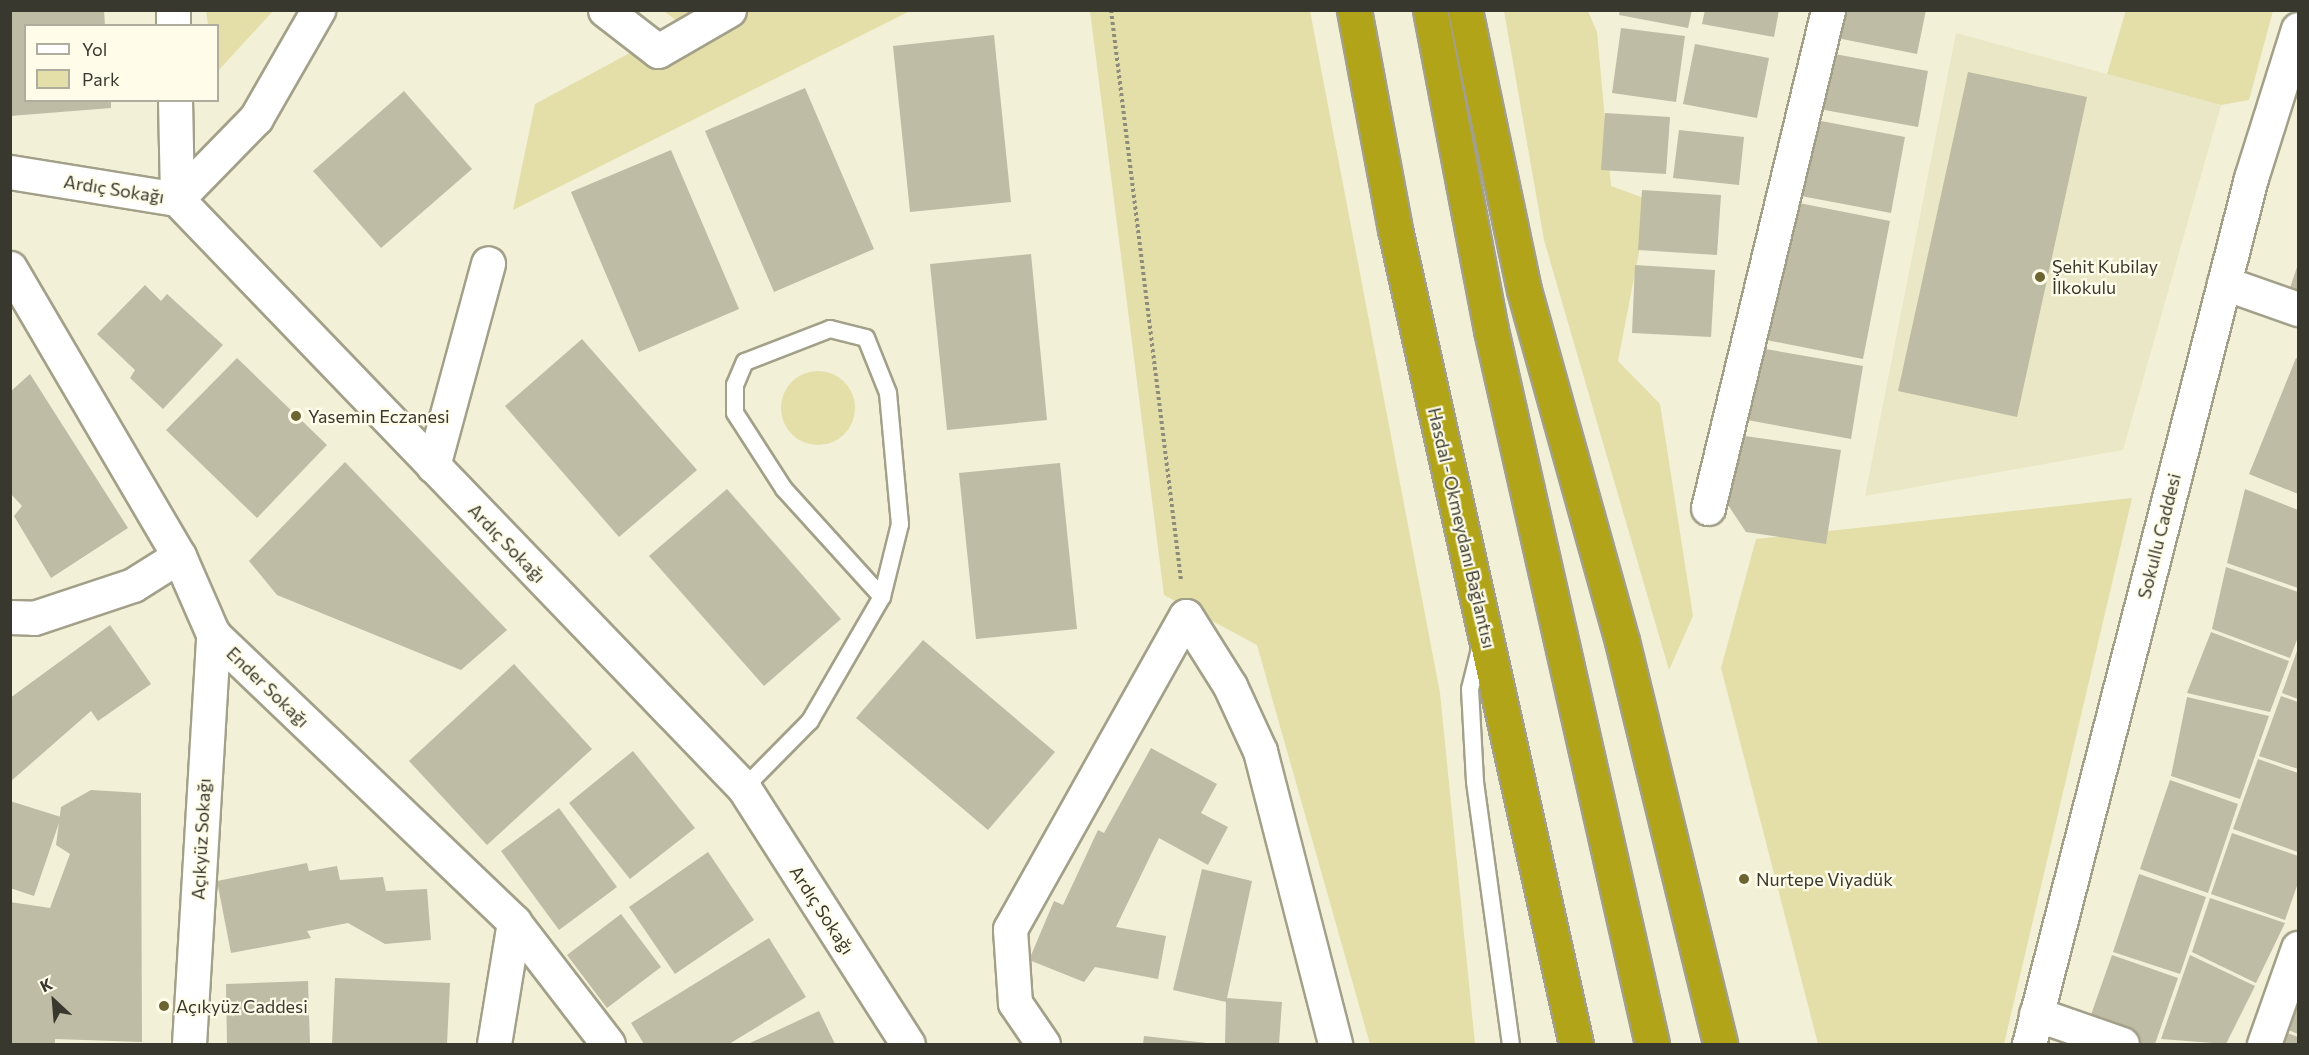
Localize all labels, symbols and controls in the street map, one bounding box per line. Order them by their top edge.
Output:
legend [24,24,219,102]
text: Yol [82,38,107,60]
text: Park [82,68,120,90]
street label: Ardıç Sokağı [62,170,166,208]
place label: Şehit Kubilay İlkokulu [2052,256,2158,298]
marker: Şehit Kubilay İlkokulu [2033,270,2047,284]
place label: Yasemin Eczanesi [308,405,450,427]
street label: Hasdal - Okmeydanı Bağlantısı [1424,405,1500,651]
marker: Yasemin Eczanesi [289,409,303,423]
street label: Sokullu Caddesi [2133,471,2185,601]
street label: Ardıç Sokağı [464,499,550,587]
street label: Ender Sokağı [222,642,314,732]
street label: Açıkyüz Sokağı [187,778,215,900]
street label: Ardıç Sokağı [785,862,859,958]
place label: Nurtepe Viyadük [1756,868,1893,890]
marker: Nurtepe Viyadük [1737,872,1751,886]
north arrow [24,971,84,1031]
text: K [37,973,55,995]
place label: Açıkyüz Caddesi [176,995,308,1017]
marker: Açıkyüz Caddesi [157,999,171,1013]

